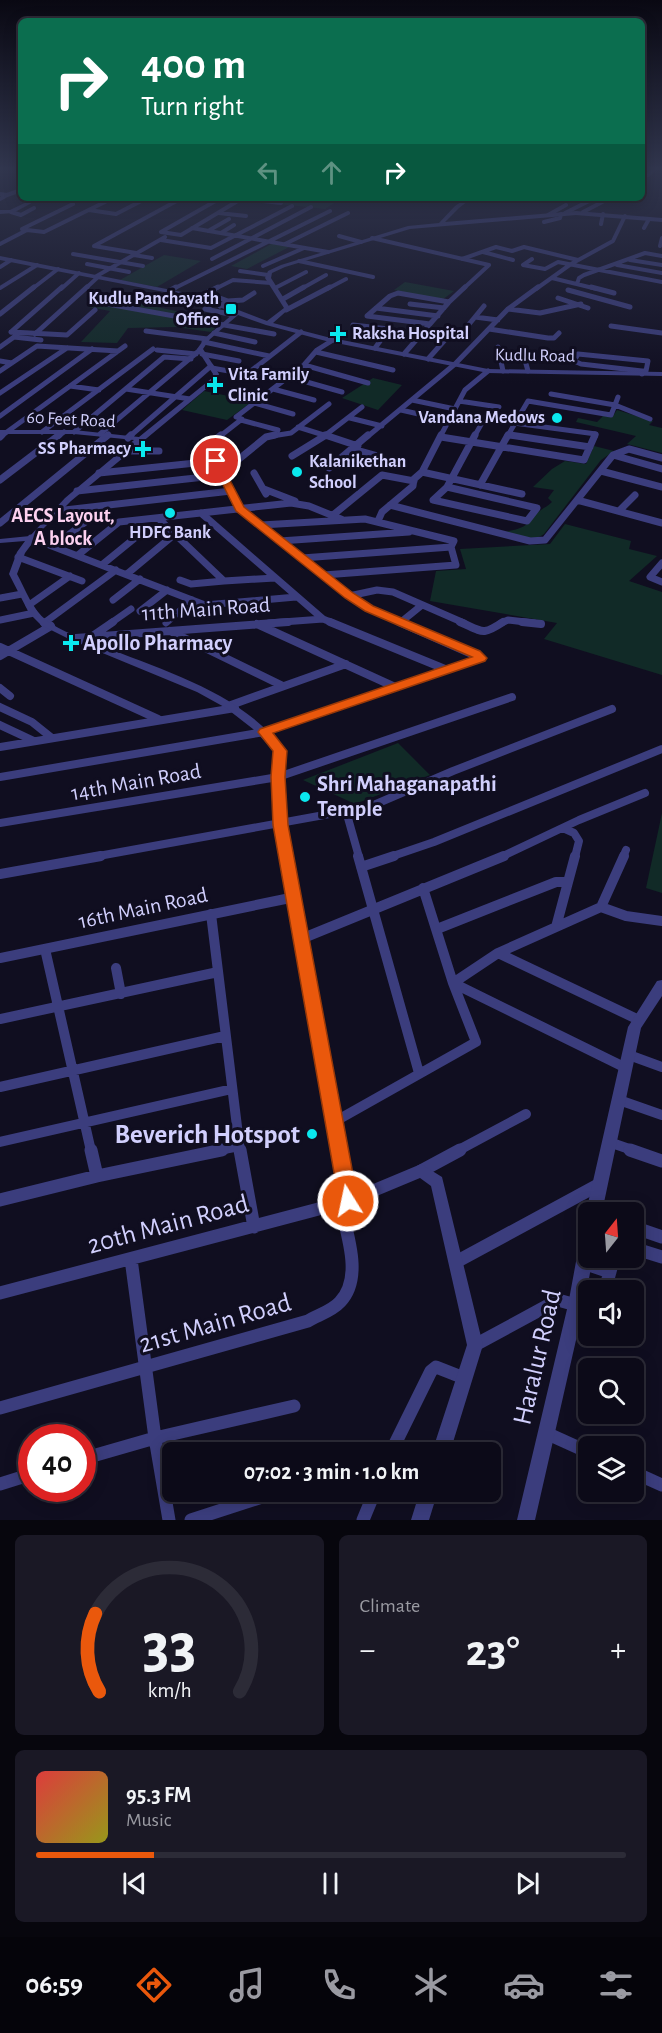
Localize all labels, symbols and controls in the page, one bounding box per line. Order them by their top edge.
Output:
icon: right [42,42,120,120]
text: 400 m [141,44,246,86]
text: Turn right [141,93,244,120]
icon: left [252,156,285,189]
icon: ahead [315,156,348,189]
icon: right [378,156,411,189]
place label: Kudlu Panchayath Office [88,290,219,329]
marker: Kudlu Panchayath Office [224,302,238,316]
marker: Raksha Hospital [329,325,347,343]
place label: Raksha Hospital [352,325,469,343]
street label: Kudlu Road [495,346,575,366]
place label: Vita Family Clinic [228,366,310,405]
marker: Vita Family Clinic [206,376,224,394]
street label: 60 Feet Road [26,409,116,431]
place label: Vandana Medows [418,409,545,427]
marker: Vandana Medows [550,411,564,425]
pin [190,435,241,486]
place label: SS Pharmacy [38,440,132,458]
marker: SS Pharmacy [136,442,150,456]
icon: arrive [199,444,232,477]
place label: Kalanikethan School [309,453,406,492]
marker: Kalanikethan School [290,465,304,479]
district label: AECS Layout, A block [11,506,115,549]
marker: HDFC Bank [163,506,177,520]
place label: HDFC Bank [129,524,211,542]
street label: 11th Main Road [141,594,271,624]
place label: Apollo Pharmacy [83,632,233,655]
marker: Apollo Pharmacy [64,636,78,650]
street label: 14th Main Road [69,760,203,804]
place label: Shri Mahaganapathi Temple [317,773,497,820]
marker: Shri Mahaganapathi Temple [298,790,312,804]
street label: 16th Main Road [76,884,210,932]
place label: Beverich Hotspot [115,1121,300,1148]
marker: Beverich Hotspot [305,1127,319,1141]
position arrow [316,1169,380,1233]
street label: 20th Main Road [84,1190,252,1258]
north arrow [578,1202,644,1268]
map controls [578,1202,644,1502]
button: sound [578,1280,644,1346]
street label: Haralur Road [508,1287,566,1427]
street label: 21st Main Road [136,1288,294,1358]
button: search [578,1358,644,1424]
speed limit sign: 40 [18,1424,96,1502]
button: layers [578,1436,644,1502]
text: 07:02 · 3 min · 1.0 km [244,1461,419,1483]
text: Climate [360,1596,420,1616]
text: 33 [142,1616,196,1678]
text: 23° [466,1629,520,1674]
text: − [360,1634,375,1667]
text: + [610,1634,626,1667]
text: km/h [147,1680,191,1701]
text: 95.3 FM [126,1784,191,1806]
text: Music [126,1810,172,1830]
icon: previous [118,1867,151,1900]
icon: pause [314,1867,347,1900]
icon: next [511,1867,544,1900]
icon: directions [133,1964,175,2006]
icon: music [226,1964,268,2006]
icon: phone [318,1964,360,2006]
icon: climate [410,1964,452,2006]
icon: car [503,1964,545,2006]
icon: filters [595,1964,637,2006]
text: 06:59 [25,1971,83,1998]

